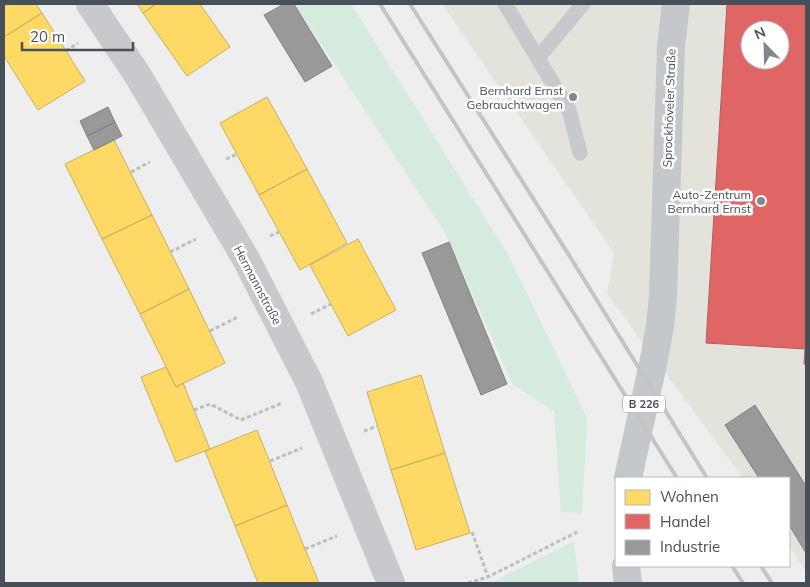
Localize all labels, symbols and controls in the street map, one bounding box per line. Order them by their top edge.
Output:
scale bar [22,20,134,52]
north arrow [740,20,790,70]
text: N [752,23,768,43]
text: 20 m [30,27,65,46]
street label: Sprockhöveler Straße [659,48,679,168]
place label: Bernhard Ernst Gebrauchtwagen [467,83,563,112]
marker: Bernhard Ernst Gebrauchtwagen [567,91,579,103]
place label: Auto-Zentrum Bernhard Ernst [668,187,751,216]
marker: Auto-Zentrum Bernhard Ernst [755,195,767,207]
street label: Hermannstraße [231,243,285,327]
road number: B 226 [623,396,665,412]
legend [615,477,790,567]
text: Wohnen [660,487,719,506]
text: Handel [660,512,710,531]
text: Industrie [660,537,720,556]

